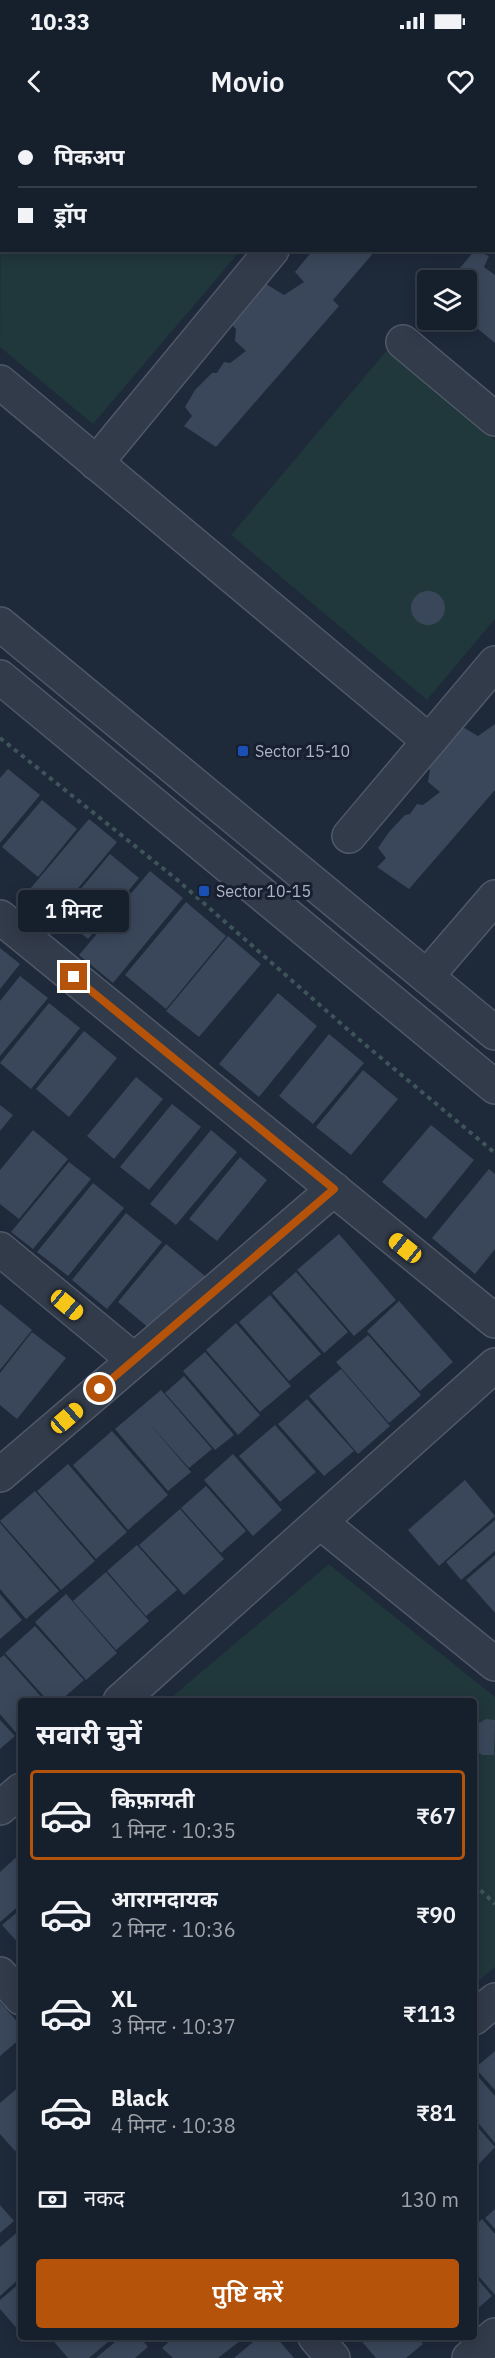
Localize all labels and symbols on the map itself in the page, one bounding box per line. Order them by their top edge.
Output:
place label: Sector 15-10 [255,741,350,761]
marker: Sector 15-10 [236,744,250,758]
place label: Sector 10-15 [216,881,311,901]
marker: Sector 10-15 [197,884,211,898]
callout: 1 मिनट [19,890,130,932]
route end [60,963,87,990]
car [385,1230,425,1266]
car [47,1287,87,1323]
route start [86,1375,113,1402]
car [48,1399,86,1437]

